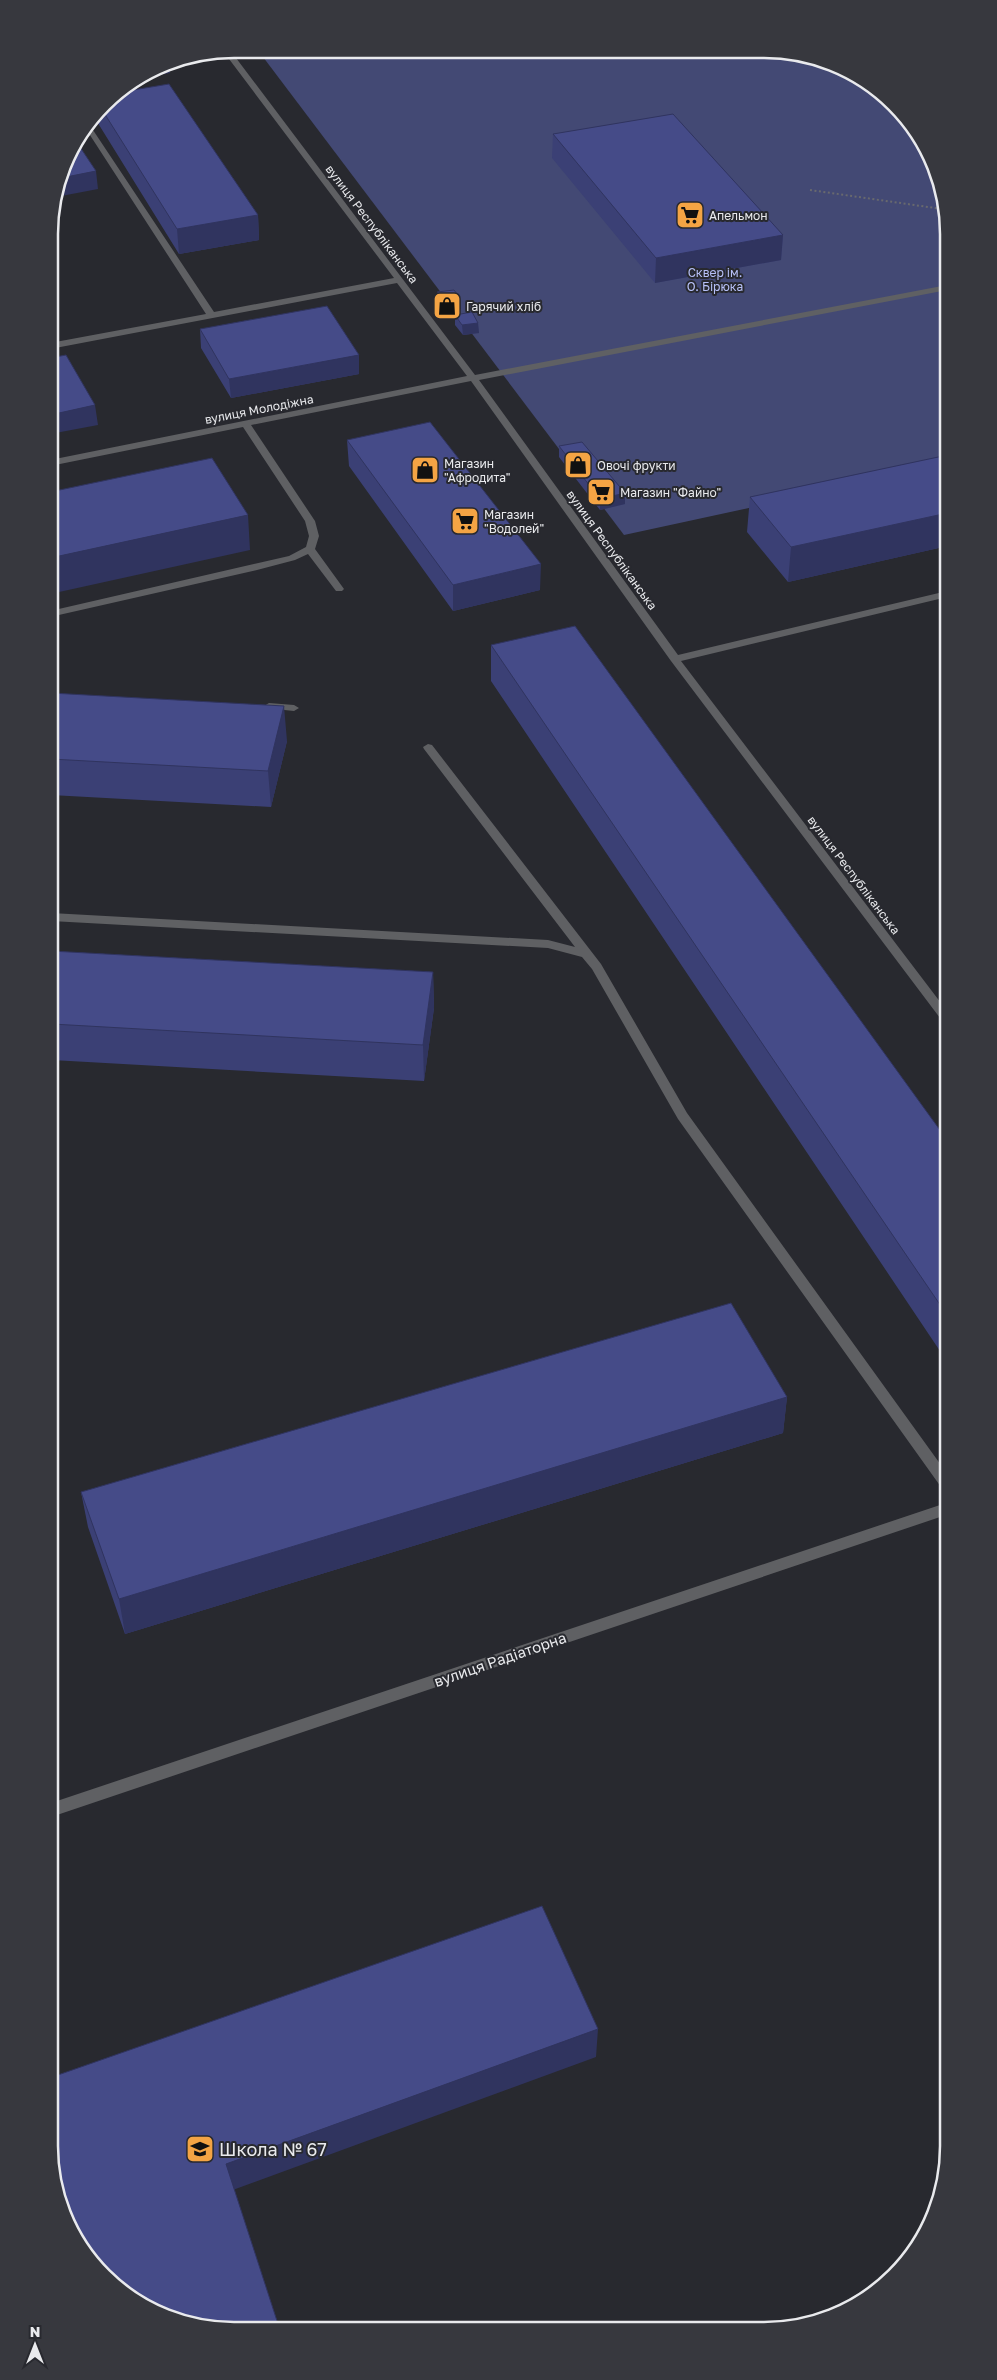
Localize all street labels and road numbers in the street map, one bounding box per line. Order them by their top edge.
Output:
street label: вулиця Республіканська [323,162,421,286]
street label: вулиця Молодіжна [203,391,315,427]
street label: вулиця Республіканська [563,487,661,613]
street label: вулиця Республіканська [805,813,903,937]
street label: вулиця Радіаторна [431,1628,569,1690]

